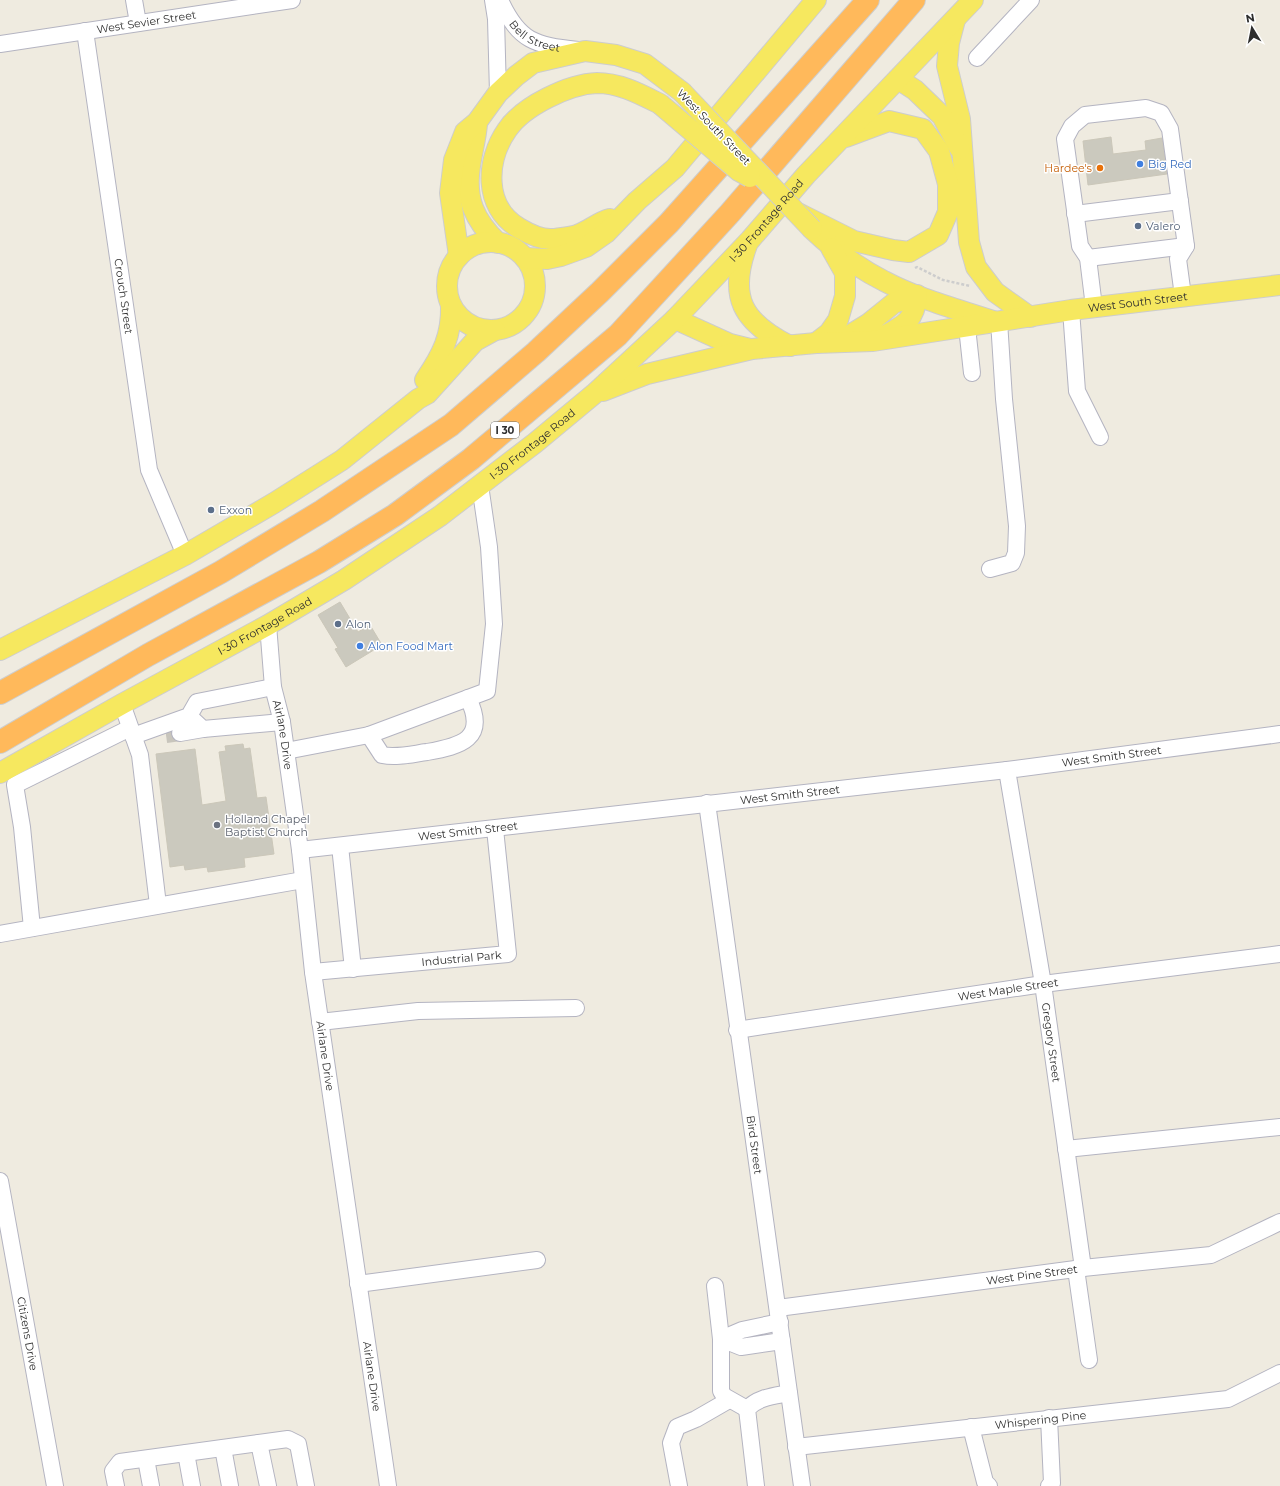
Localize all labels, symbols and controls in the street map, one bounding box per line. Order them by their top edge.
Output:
street label: West Sevier Street [96,7,198,36]
north arrow [1232,8,1272,48]
text: N [1245,10,1256,26]
street label: Bell Street [506,17,562,55]
street label: West South Street [674,86,754,168]
place label: Big Red [1148,157,1192,171]
marker: Big Red [1135,159,1145,169]
place label: Hardee's [1044,161,1093,175]
marker: Hardee's [1095,163,1105,173]
street label: I-30 Frontage Road [726,176,806,265]
place label: Valero [1146,219,1180,233]
marker: Valero [1133,221,1143,231]
street label: Crouch Street [111,258,136,335]
street label: West South Street [1087,289,1189,315]
street label: I-30 Frontage Road [487,406,578,482]
road number: I 30 [491,422,519,438]
place label: Exxon [219,503,252,517]
marker: Exxon [206,505,216,515]
street label: I-30 Frontage Road [215,594,314,658]
place label: Alon [346,617,371,631]
marker: Alon [333,619,343,629]
place label: Alon Food Mart [368,639,454,653]
marker: Alon Food Mart [355,641,365,651]
street label: Airlane Drive [270,698,296,771]
street label: West Smith Street [1061,743,1163,770]
street label: West Smith Street [739,782,841,807]
place label: Holland Chapel Baptist Church [225,812,310,839]
street label: West Smith Street [417,818,519,844]
marker: Holland Chapel Baptist Church [212,820,222,830]
street label: Industrial Park [421,948,502,969]
street label: West Maple Street [957,975,1060,1004]
street label: Gregory Street [1039,1002,1064,1084]
street label: Airlane Drive [313,1020,337,1092]
street label: Bird Street [744,1114,766,1176]
street label: West Pine Street [985,1262,1079,1288]
street label: Citizens Drive [14,1295,41,1372]
street label: Airlane Drive [360,1341,384,1413]
street label: Whispering Pine [994,1408,1087,1432]

